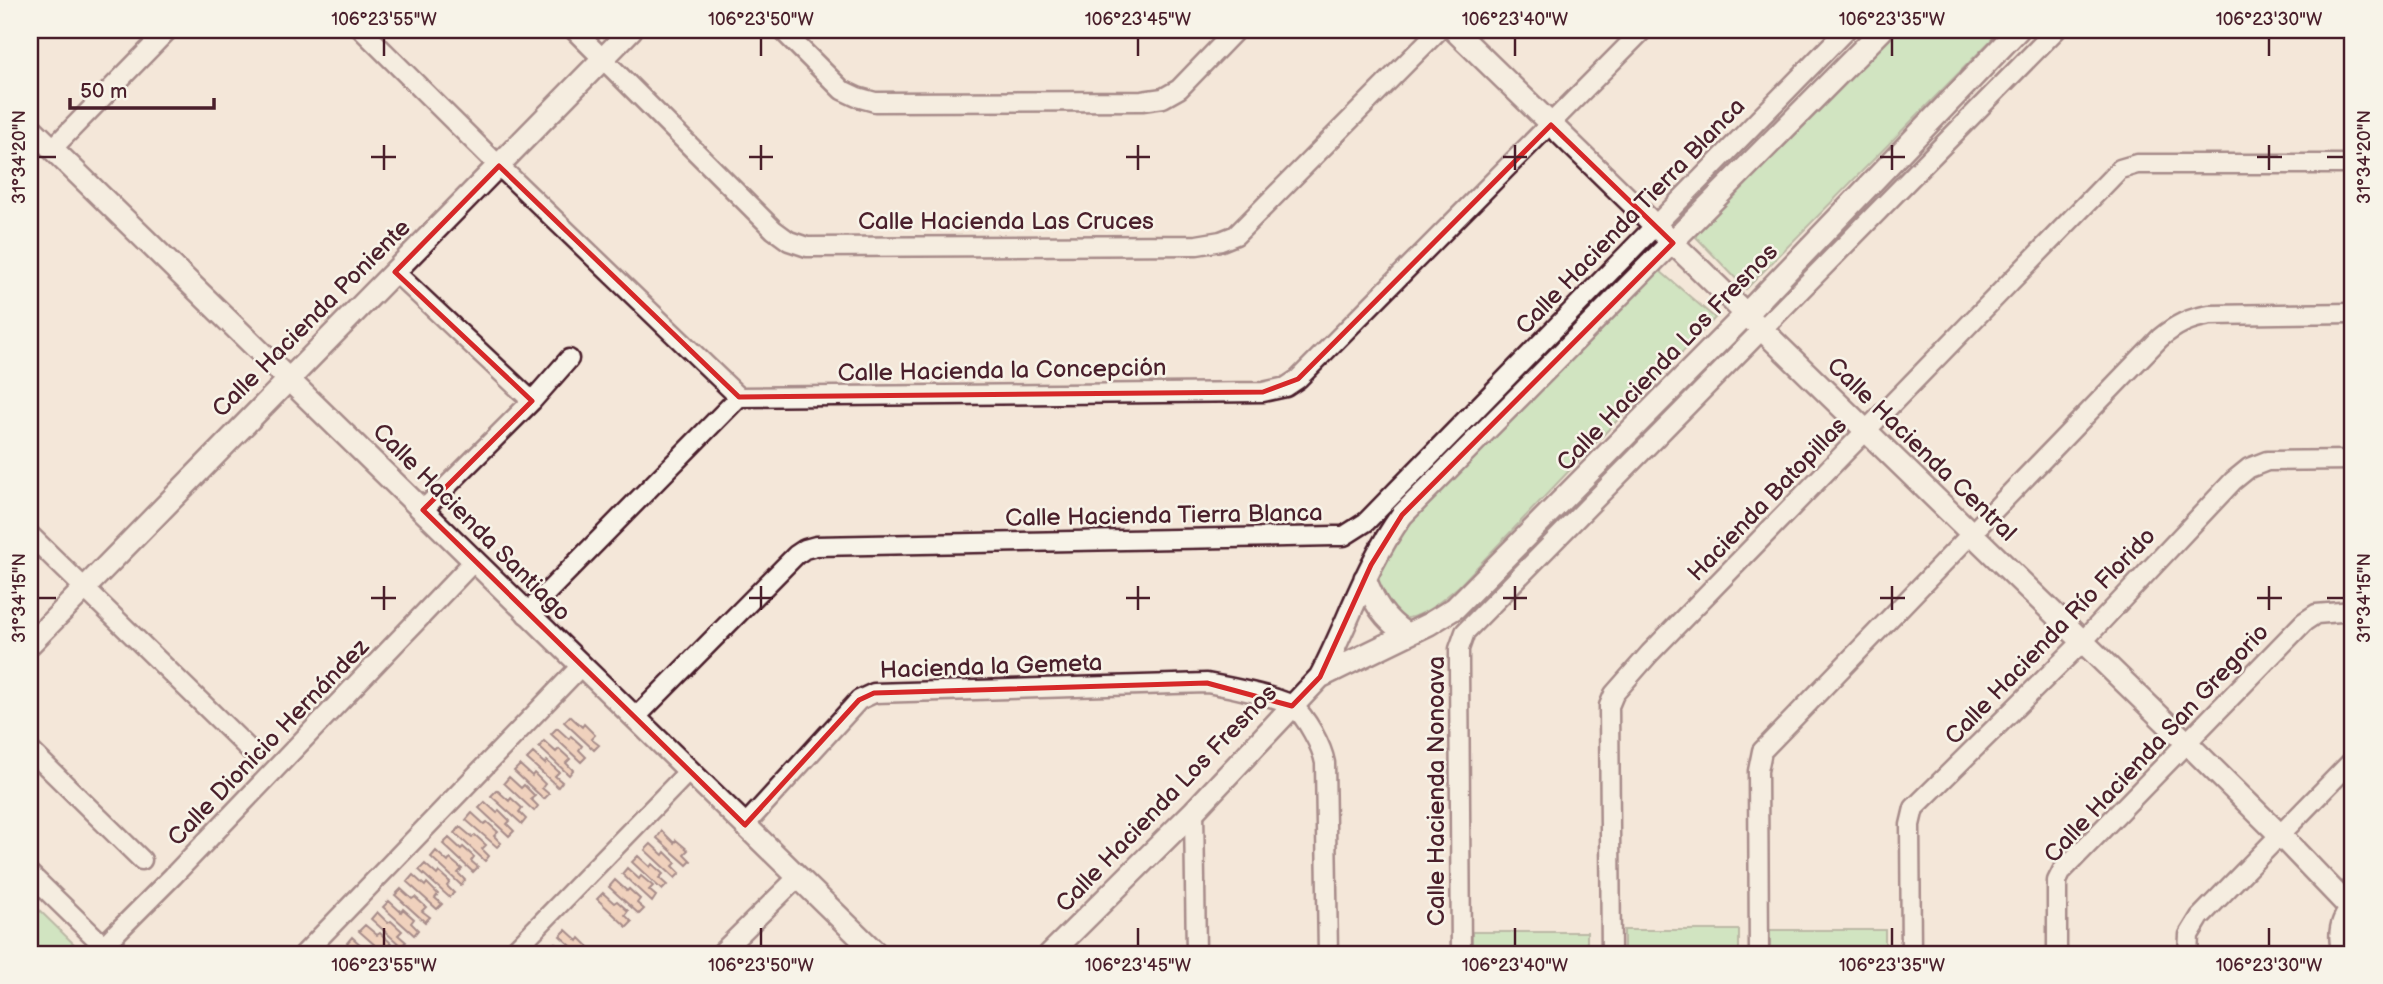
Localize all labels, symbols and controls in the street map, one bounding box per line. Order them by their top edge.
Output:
text: 106°23'55"W [331,9,437,30]
text: 106°23'50"W [708,9,815,30]
text: 106°23'45"W [1085,9,1192,30]
text: 106°23'40"W [1462,9,1569,30]
text: 106°23'35"W [1839,9,1946,30]
text: 106°23'30"W [2216,9,2323,30]
scale bar [70,66,214,110]
text: 50 m [80,79,127,104]
street label: Calle Hacienda Tierra Blanca [1510,92,1751,341]
text: 31°34'20"N [9,110,30,204]
text: 31°34'20"N [2354,110,2375,204]
street label: Calle Hacienda Las Cruces [858,207,1154,236]
street label: Calle Hacienda Poniente [206,213,417,424]
street label: Calle Hacienda Los Fresnos [1551,237,1784,477]
street label: Calle Hacienda Central [1821,351,2022,547]
street label: Calle Hacienda la Concepción [837,353,1167,388]
street label: Hacienda Batopillas [1682,411,1853,587]
street label: Calle Hacienda Santiago [367,417,577,627]
street label: Calle Hacienda Tierra Blanca [1005,498,1323,533]
street label: Calle Hacienda Río Florido [1939,522,2162,751]
text: 31°34'15"N [9,553,30,643]
text: 31°34'15"N [2354,553,2375,643]
street label: Calle Hacienda San Gregorio [2038,618,2275,869]
street label: Calle Dionicio Hernández [162,632,375,852]
street label: Hacienda la Gemeta [879,648,1103,685]
street label: Calle Hacienda Nonoava [1422,656,1451,926]
street label: Calle Hacienda Los Fresnos [1050,678,1283,918]
text: 106°23'55"W [331,955,437,976]
text: 106°23'50"W [708,955,815,976]
text: 106°23'45"W [1085,955,1192,976]
text: 106°23'40"W [1462,955,1569,976]
text: 106°23'35"W [1839,955,1946,976]
text: 106°23'30"W [2216,955,2323,976]

